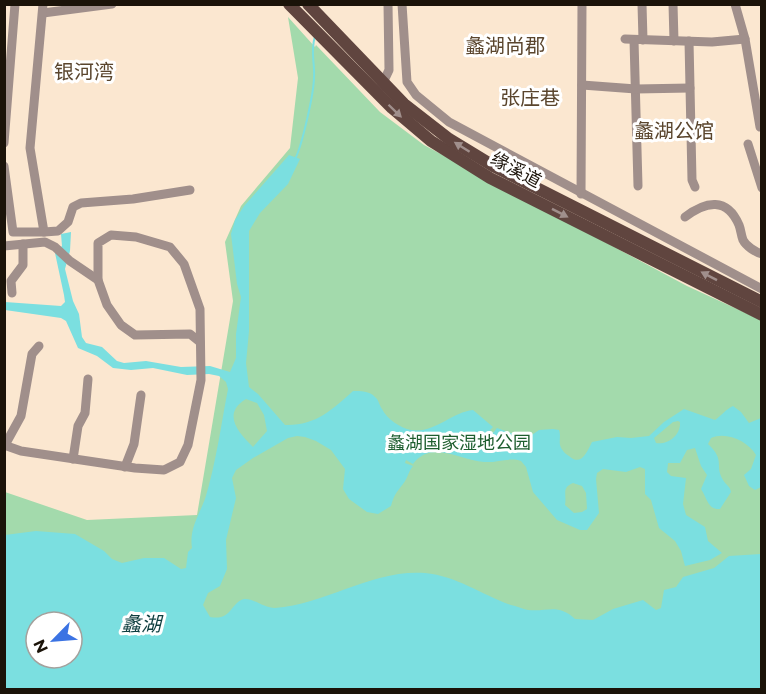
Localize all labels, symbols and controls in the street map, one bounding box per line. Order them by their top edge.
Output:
district label: 蠡湖尚郡 [465,34,545,58]
district label: 银河湾 [54,60,114,84]
district label: 张庄巷 [500,86,560,110]
one-way arrow [387,103,401,117]
district label: 蠡湖公馆 [634,119,714,143]
one-way arrow [454,141,470,152]
street label: 缘溪道 [487,148,545,192]
one-way arrow [551,209,568,218]
one-way arrow [701,271,718,280]
park label: 蠡湖国家湿地公园 [387,432,531,454]
north arrow [24,610,84,670]
water label: 蠡湖 [121,612,164,636]
text: N [30,636,52,656]

